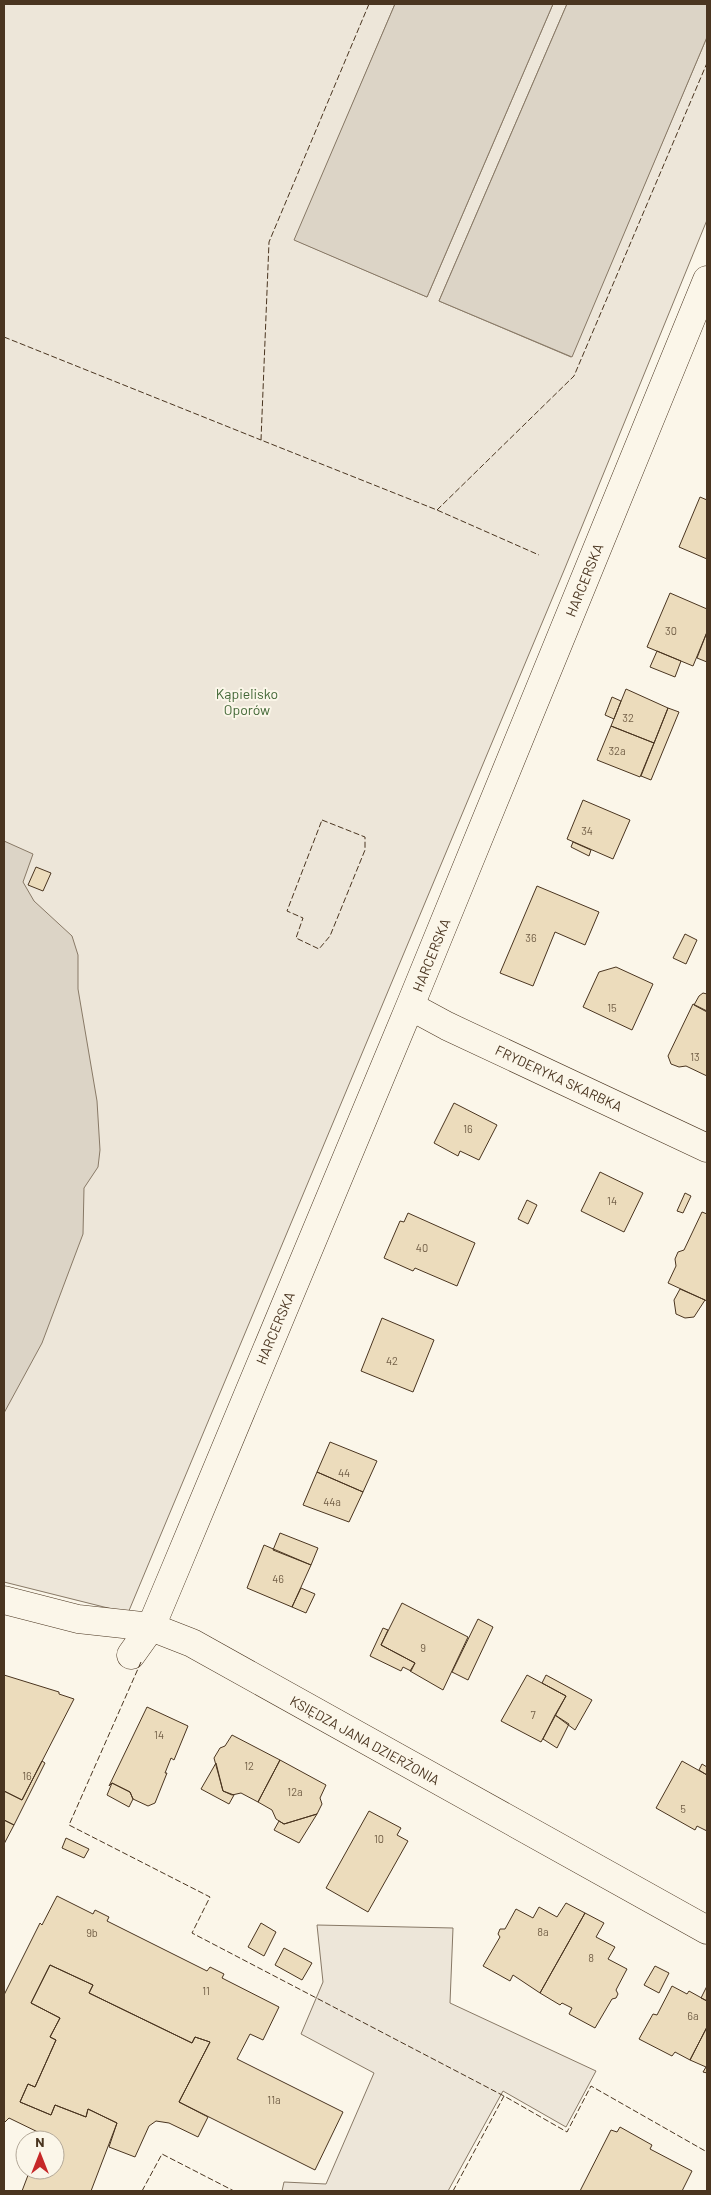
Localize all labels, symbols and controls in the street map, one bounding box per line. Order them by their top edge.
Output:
street label: HARCERSKA [562,540,607,619]
house number: 30 [665,624,677,637]
park label: Kąpielisko Oporów [216,685,278,718]
house number: 32 [622,711,634,724]
house number: 32a [608,744,626,757]
house number: 34 [581,824,593,837]
street label: HARCERSKA [409,915,454,994]
house number: 36 [525,931,537,944]
house number: 15 [607,1001,617,1014]
street label: FRYDERYKA SKARBKA [493,1041,626,1115]
house number: 13 [690,1050,700,1063]
house number: 16 [463,1122,473,1135]
house number: 14 [607,1194,617,1207]
house number: 40 [416,1241,428,1254]
street label: HARCERSKA [252,1289,298,1367]
house number: 42 [386,1354,398,1367]
house number: 44 [338,1466,350,1479]
house number: 44a [323,1495,341,1508]
house number: 46 [272,1572,284,1585]
house number: 9 [420,1641,426,1654]
street label: KSIĘDZA JANA DZIERŻONIA [287,1692,443,1789]
house number: 7 [530,1708,536,1721]
house number: 14 [154,1728,164,1741]
house number: 12 [244,1759,254,1772]
house number: 16 [22,1769,32,1782]
house number: 12a [287,1785,303,1798]
house number: 5 [680,1802,686,1815]
house number: 10 [374,1832,384,1845]
house number: 8a [537,1925,549,1938]
house number: 9b [86,1926,98,1939]
house number: 8 [588,1951,594,1964]
house number: 11 [202,1984,210,1997]
house number: 6a [687,2009,699,2022]
house number: 11a [267,2093,281,2106]
north arrow [15,2130,65,2180]
text: N [35,2133,45,2150]

